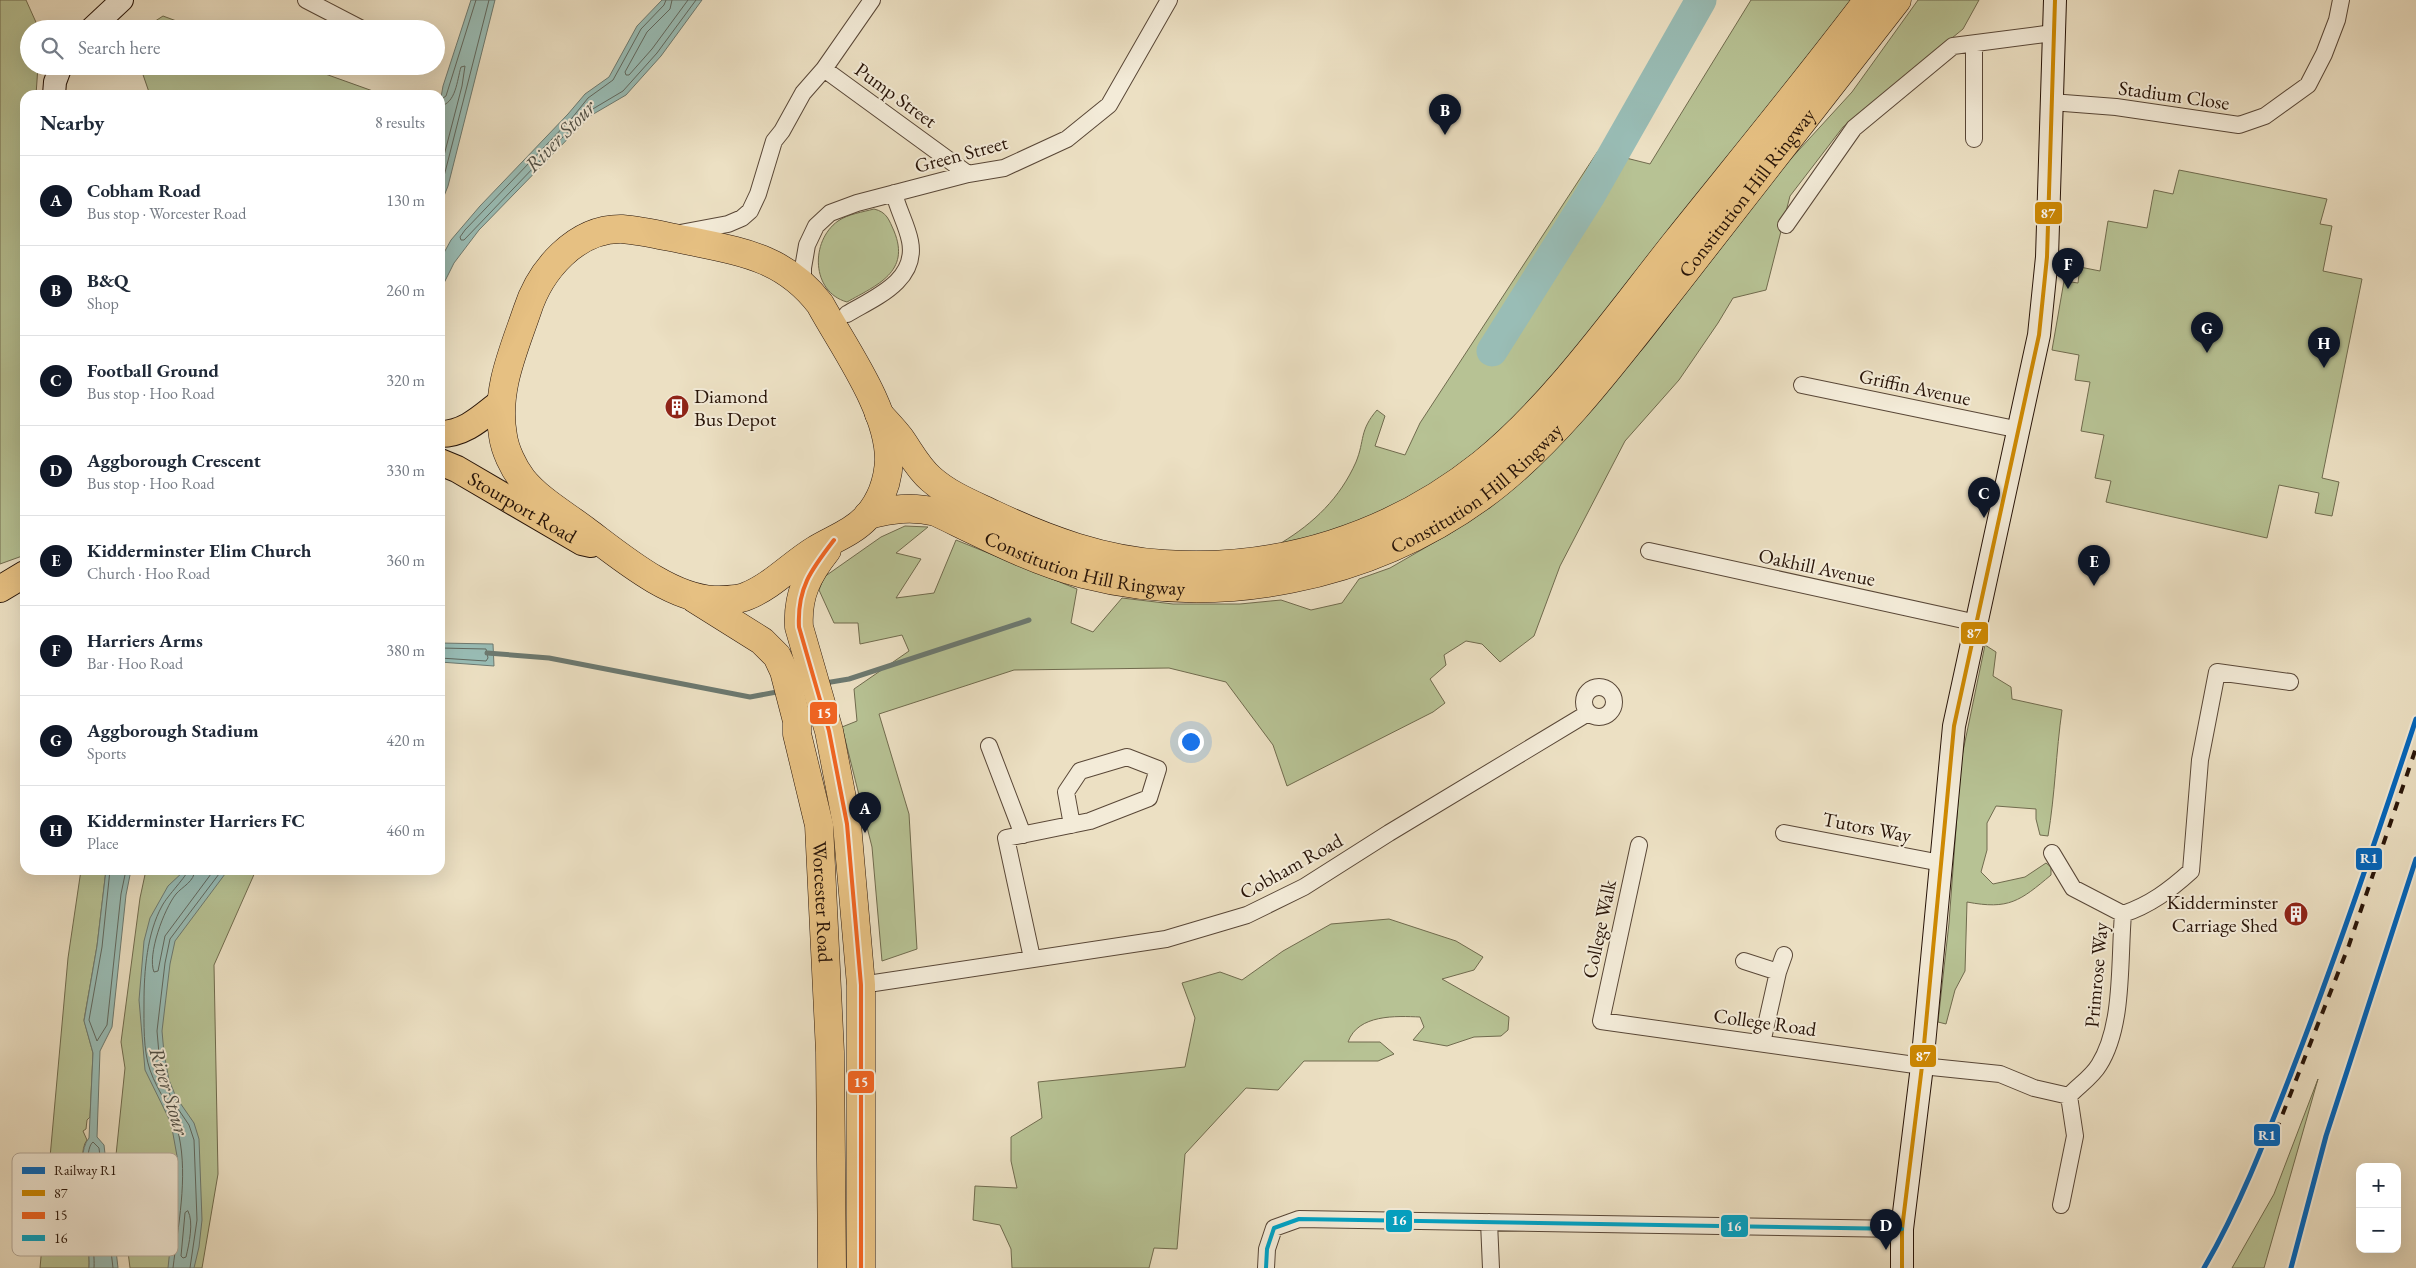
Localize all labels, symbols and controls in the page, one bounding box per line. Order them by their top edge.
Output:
search box [20,20,445,75]
icon: search [38,34,66,62]
text: Search here [78,35,160,60]
street label: Pump Street [850,56,943,134]
street label: Stadium Close [2117,74,2231,116]
water label: River Stour [518,93,602,178]
pin: B [1429,94,1461,135]
street label: Constitution Hill Ringway [1673,102,1821,283]
text: Nearby [40,109,104,136]
text: 8 results [375,112,425,133]
street label: Green Street [912,129,1011,179]
text: Cobham Road [87,178,201,203]
text: A [50,190,62,211]
text: 130 m [386,190,425,211]
line badge: 87 [2034,201,2063,225]
text: Bus stop · Worcester Road [87,203,246,224]
text: 87 [2041,204,2056,222]
pin: F [2052,248,2084,289]
text: B&Q [87,268,129,293]
text: B [51,280,61,301]
text: 260 m [386,280,425,301]
text: Shop [87,293,119,314]
pin: G [2191,312,2223,353]
pin: H [2308,327,2340,368]
text: Football Ground [87,358,219,383]
street label: Griffin Avenue [1857,362,1973,412]
text: C [50,370,62,391]
text: 320 m [386,370,425,391]
text: Bus stop · Hoo Road [87,383,215,404]
place label: Diamond Bus Depot [694,383,777,432]
building icon: Diamond Bus Depot [664,394,690,420]
street label: Constitution Hill Ringway [1386,417,1568,559]
text: Aggborough Crescent [87,448,261,473]
text: D [50,460,62,481]
text: 330 m [386,460,425,481]
street label: Stourport Road [463,465,582,550]
text: Bus stop · Hoo Road [87,473,215,494]
pin: C [1968,477,2000,518]
street label: Constitution Hill Ringway [980,524,1186,601]
text: Kidderminster Elim Church [87,538,311,563]
street label: Oakhill Avenue [1756,542,1878,592]
pin: E [2078,545,2110,586]
text: E [51,550,61,571]
text: 360 m [386,550,425,571]
text: Church · Hoo Road [87,563,210,584]
line badge: 87 [1960,621,1989,645]
text: 87 [1967,624,1982,642]
text: Harriers Arms [87,628,203,653]
text: F [52,640,60,661]
text: 380 m [386,640,425,661]
text: Bar · Hoo Road [87,653,183,674]
line badge: 15 [809,701,838,725]
text: 15 [817,704,831,722]
text: Aggborough Stadium [87,718,259,743]
your location [1178,729,1204,755]
text: G [50,730,62,751]
text: 420 m [386,730,425,751]
text: Sports [87,743,126,764]
pin: A [849,792,881,833]
street label: Tutors Way [1820,806,1914,848]
text: Kidderminster Harriers FC [87,808,305,833]
text: H [50,820,62,841]
text: 460 m [386,820,425,841]
street label: Cobham Road [1235,827,1348,905]
text: Place [87,833,119,854]
street label: Worcester Road [807,840,839,964]
line badge: R1 [2355,847,2383,871]
text: R1 [2360,849,2378,867]
street label: College Walk [1576,877,1622,981]
place label: Kidderminster Carriage Shed [2167,889,2279,938]
building icon: Kidderminster Carriage Shed [2283,901,2309,927]
street label: Primrose Way [2078,921,2114,1029]
street label: College Road [1712,1002,1819,1042]
water label: River Stour [143,1043,196,1139]
line badge: 87 [1909,1044,1937,1068]
text: 87 [1916,1047,1931,1065]
line badge: 15 [847,1070,875,1094]
text: 15 [854,1073,868,1091]
line badge: R1 [2253,1123,2281,1147]
text: R1 [2258,1126,2276,1144]
legend [12,1153,178,1256]
text: Railway R1 [54,1161,117,1179]
map controls [2356,1163,2401,1253]
button: + [2356,1163,2401,1208]
text: 87 [54,1184,68,1202]
text: 15 [54,1206,67,1224]
button: − [2356,1208,2401,1253]
line badge: 16 [1385,1209,1413,1233]
pin: D [1870,1209,1902,1250]
text: 16 [1392,1211,1407,1229]
line badge: 16 [1720,1214,1749,1238]
text: 16 [1727,1217,1742,1235]
text: 16 [54,1229,68,1247]

